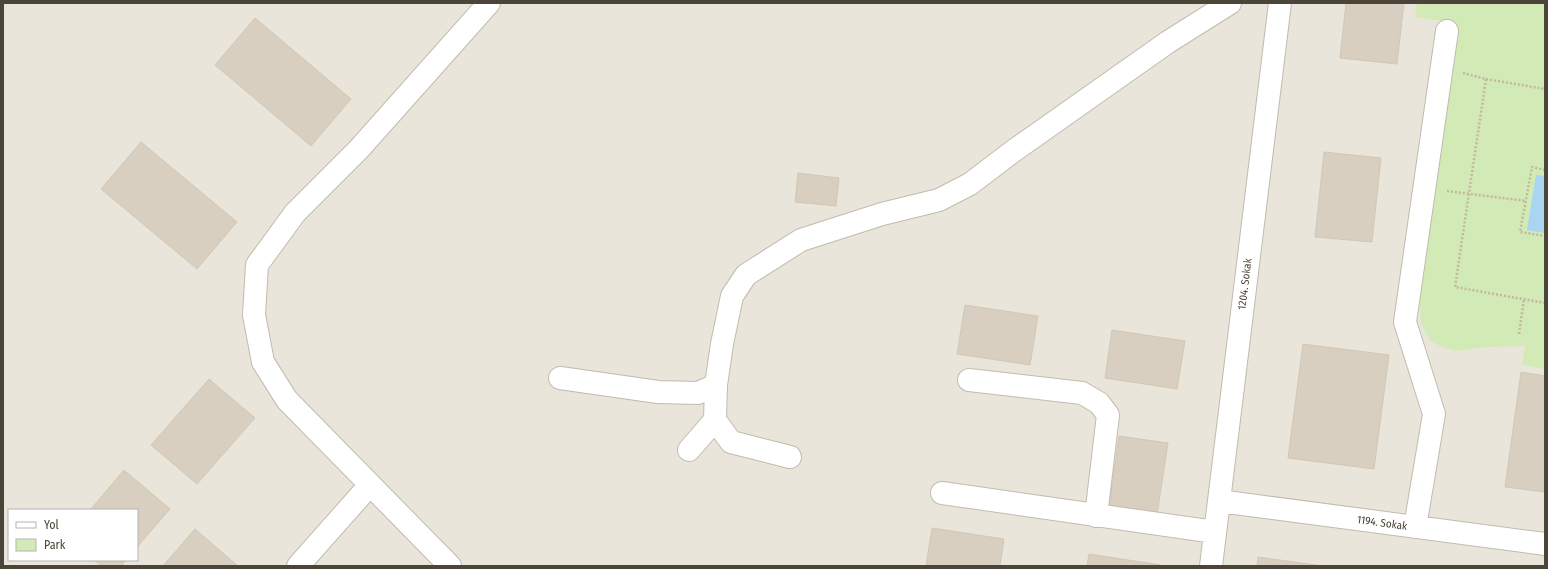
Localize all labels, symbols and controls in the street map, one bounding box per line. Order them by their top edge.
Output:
street label: 1204. Sokak [1235,257,1255,311]
legend [8,509,138,561]
street label: 1194. Sokak [1356,513,1409,533]
text: Yol [44,518,59,532]
text: Park [44,538,66,552]

